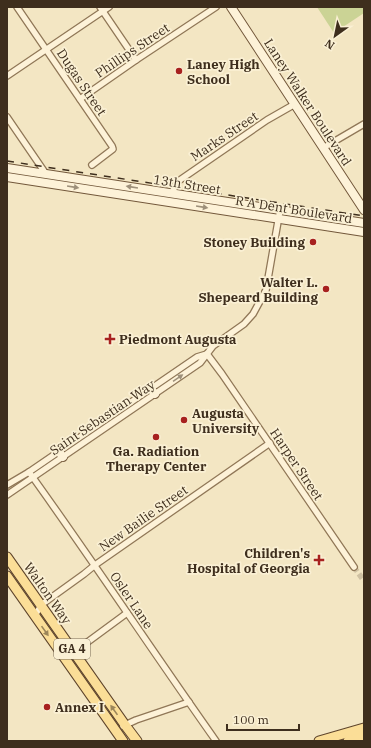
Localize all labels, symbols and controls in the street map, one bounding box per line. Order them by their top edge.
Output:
north arrow [315,16,355,56]
street label: Phillips Street [92,19,173,82]
street label: Laney Walker Boulevard [260,35,355,169]
text: N [322,36,337,53]
street label: Dugas Street [53,46,110,119]
place label: Laney High School [187,56,260,88]
marker: Laney High School [174,66,184,76]
street label: Marks Street [187,107,262,165]
street label: 13th Street [152,171,222,198]
one-way arrow [67,184,79,190]
one-way arrow [126,184,138,190]
street label: R A Dent Boulevard [234,192,354,227]
one-way arrow [196,204,208,210]
place label: Stoney Building [203,234,305,251]
marker: Stoney Building [308,237,318,247]
place label: Walter L. Shepeard Building [198,274,318,306]
marker: Walter L. Shepeard Building [321,284,331,294]
place label: Piedmont Augusta [119,331,237,348]
marker: Piedmont Augusta [104,333,116,345]
one-way arrow [172,374,183,382]
street label: Saint Sebastian Way [46,376,158,459]
place label: Augusta University [192,405,260,437]
marker: Augusta University [179,415,189,425]
street label: Harper Street [266,425,327,504]
marker: Ga. Radiation Therapy Center [151,432,161,442]
place label: Ga. Radiation Therapy Center [106,443,207,475]
street label: New Bailie Street [96,481,191,555]
place label: Children's Hospital of Georgia [187,545,311,577]
marker: Children's Hospital of Georgia [313,554,325,566]
street label: Walton Way [20,559,75,628]
street label: Osler Lane [106,568,157,632]
one-way arrow [41,626,49,636]
road number: GA 4 [54,639,90,659]
place label: Annex I [55,699,104,716]
marker: Annex I [42,702,52,712]
one-way arrow [110,704,118,715]
scale bar [227,706,299,732]
text: 100 m [233,712,269,727]

